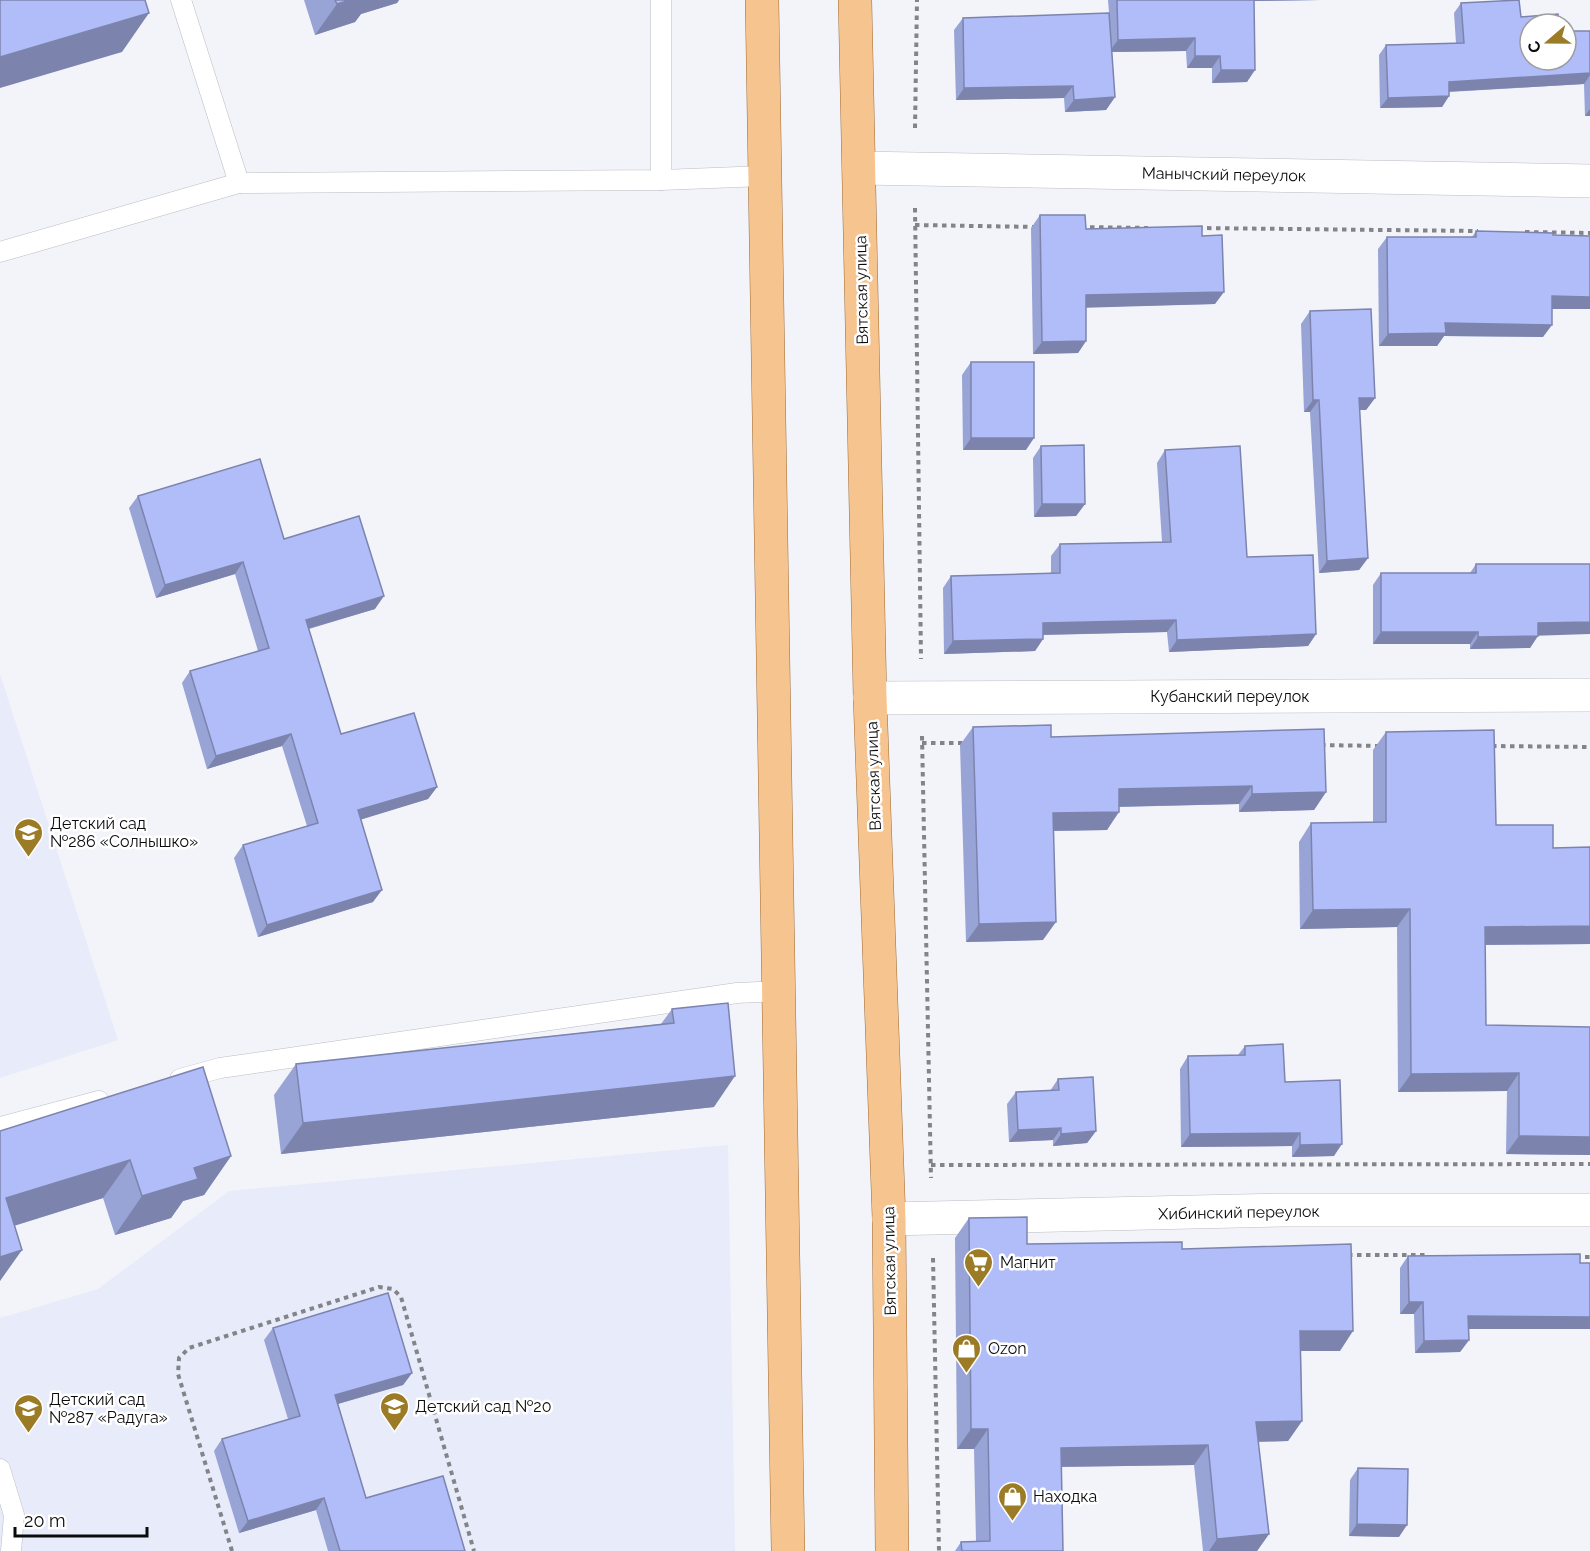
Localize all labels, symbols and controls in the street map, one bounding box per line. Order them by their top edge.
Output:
north arrow [1518,12,1578,72]
text: С [1524,39,1545,55]
street label: Манычский переулок [1142,164,1306,185]
street label: Вятская улица [851,235,872,345]
street label: Кубанский переулок [1150,687,1310,706]
street label: Вятская улица [862,721,885,831]
place label: Детский сад №286 «Солнышко» [50,814,198,851]
school or university icon: Детский сад №286 «Солнышко» [13,816,45,858]
street label: Хибинский переулок [1158,1202,1320,1223]
street label: Вятская улица [879,1206,900,1316]
supermarket icon: Магнит [963,1246,995,1288]
place label: Магнит [1000,1253,1056,1272]
shop icon: Ozon [951,1332,983,1374]
place label: Ozon [988,1339,1027,1358]
place label: Детский сад №287 «Радуга» [49,1390,168,1427]
school or university icon: Детский сад №20 [378,1390,410,1432]
school or university icon: Детский сад №287 «Радуга» [12,1392,44,1434]
place label: Детский сад №20 [415,1397,551,1416]
shop icon: Находка [996,1480,1028,1522]
place label: Находка [1033,1487,1097,1506]
scale bar [15,1500,147,1538]
text: 20 m [24,1510,66,1531]

